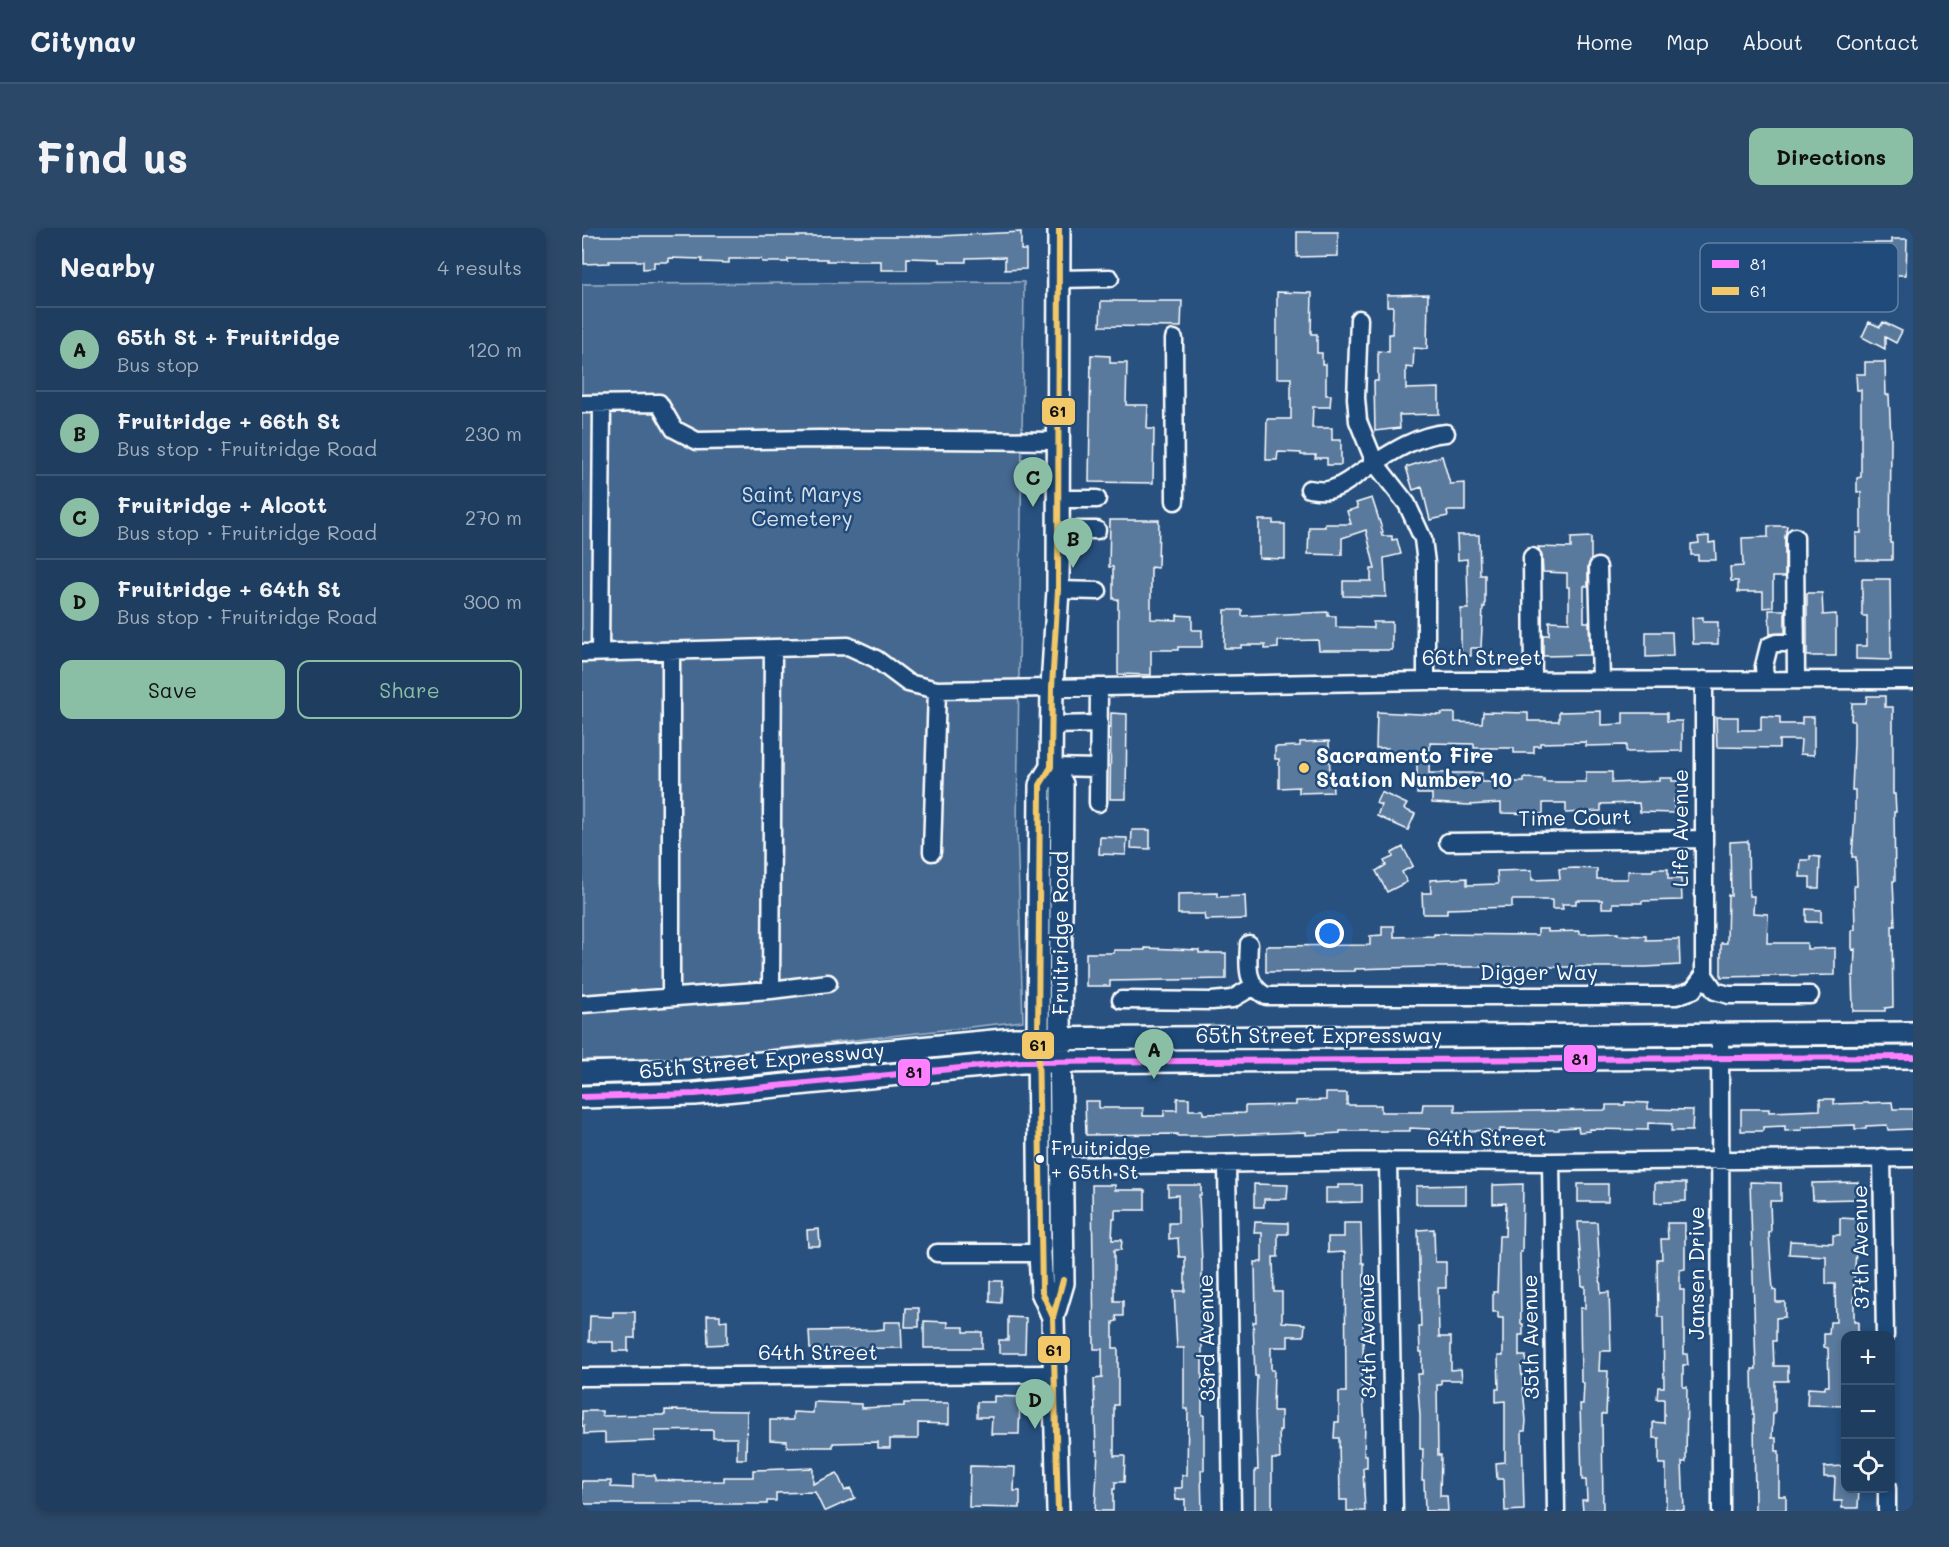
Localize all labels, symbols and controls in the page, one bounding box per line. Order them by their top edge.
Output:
text: Citynav [30,23,136,59]
text: Home [1576,28,1633,55]
text: Map [1666,28,1709,55]
text: About [1742,28,1803,55]
text: Contact [1836,28,1919,55]
button: Directions [1749,128,1913,185]
text: Find us [36,129,188,184]
legend [1700,243,1898,312]
text: Nearby [60,250,155,284]
text: 81 [1750,253,1767,274]
text: 4 results [437,254,522,280]
text: 61 [1750,280,1767,301]
text: 65th St + Fruitridge [117,322,340,351]
text: A [73,336,86,362]
text: 120 m [467,336,522,362]
text: Bus stop [117,351,199,377]
line badge: 61 [1041,397,1076,426]
text: 61 [1050,400,1066,421]
text: Fruitridge + 66th St [117,406,340,435]
text: B [73,420,86,446]
text: 230 m [464,420,522,446]
text: Bus stop · Fruitridge Road [117,435,377,461]
pin: C [1014,458,1052,507]
park label: Saint Marys Cemetery [742,480,862,531]
text: Fruitridge + Alcott [117,490,327,519]
text: C [72,504,87,530]
text: 270 m [465,504,522,530]
pin: B [1054,518,1092,568]
text: Bus stop · Fruitridge Road [117,519,377,545]
text: Fruitridge + 64th St [117,574,341,603]
text: D [72,588,87,614]
text: 300 m [463,588,522,614]
text: Bus stop · Fruitridge Road [117,603,377,629]
street label: 66th Street [1422,643,1542,670]
button: Save [60,660,285,719]
button: Share [297,660,522,719]
place label: Sacramento Fire Station Number 10 [1316,741,1512,792]
marker: Sacramento Fire Station Number 10 [1297,761,1311,775]
street label: Life Avenue [1666,769,1693,887]
street label: Time Court [1518,802,1632,831]
street label: Fruitridge Road [1046,851,1073,1015]
your location [1315,919,1344,948]
street label: Digger Way [1480,958,1598,985]
street label: 65th Street Expressway [1196,1021,1442,1048]
pin: A [1134,1030,1174,1079]
line badge: 61 [1021,1031,1055,1060]
text: 61 [1030,1034,1046,1055]
street label: 65th Street Expressway [638,1035,886,1084]
line badge: 81 [1563,1044,1597,1073]
text: 81 [1571,1048,1589,1069]
line badge: 81 [897,1058,931,1087]
text: 81 [905,1061,923,1082]
street label: 64th Street [1427,1124,1547,1151]
place label: Fruitridge + 65th St [1051,1134,1151,1184]
marker: Fruitridge + 65th St [1034,1153,1046,1165]
street label: 37th Avenue [1845,1185,1874,1309]
street label: Jansen Drive [1682,1206,1709,1340]
street label: 34th Avenue [1352,1273,1381,1399]
street label: 33rd Avenue [1191,1274,1220,1402]
street label: 35th Avenue [1515,1274,1544,1400]
map controls [1841,1331,1895,1493]
button: + [1841,1331,1895,1385]
line badge: 61 [1037,1335,1071,1364]
street label: 64th Street [758,1338,878,1365]
text: 61 [1046,1339,1062,1360]
pin: D [1016,1380,1054,1429]
button: − [1841,1385,1895,1439]
button: locate [1841,1439,1895,1493]

